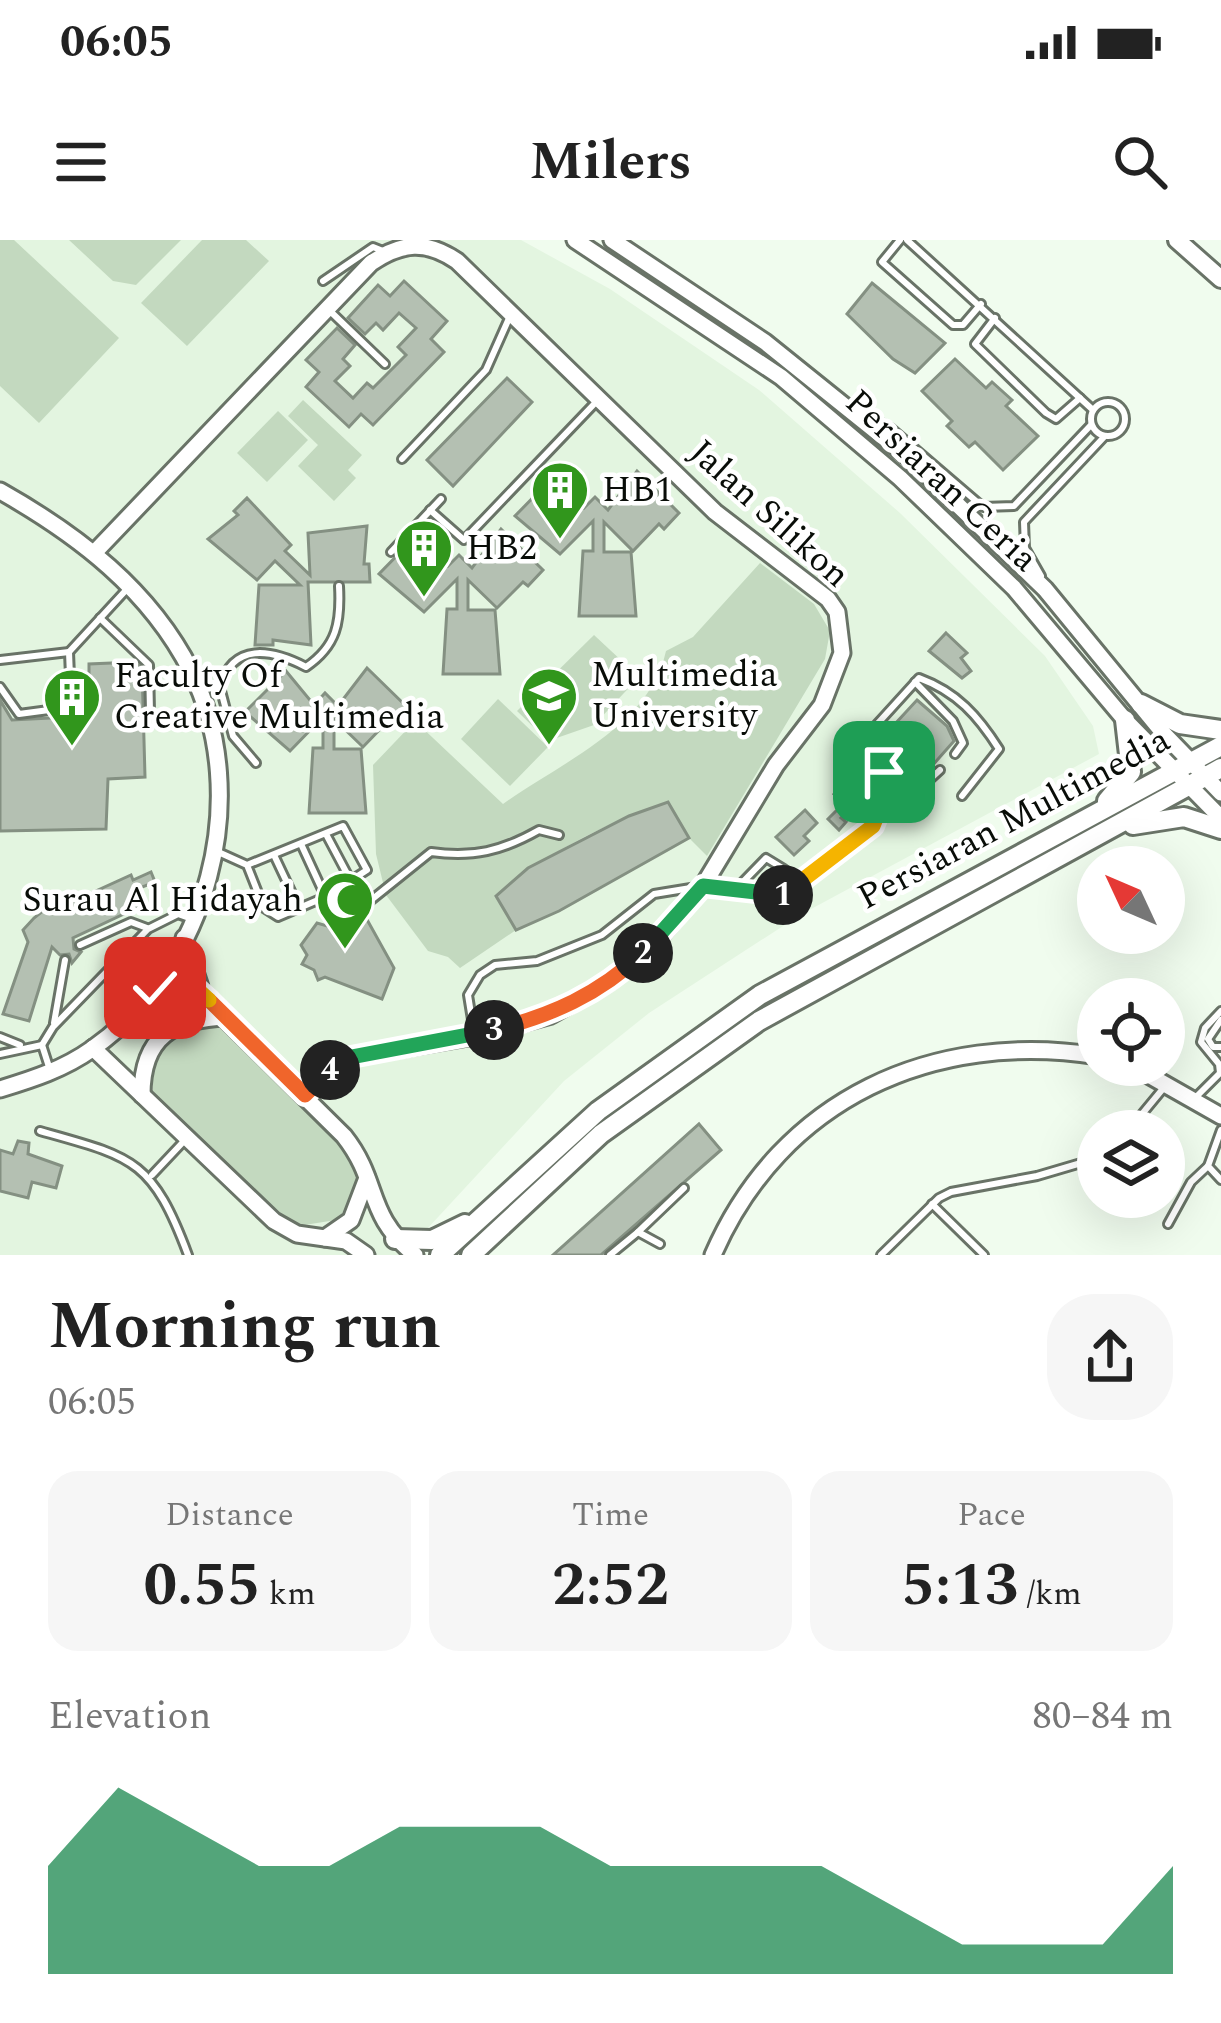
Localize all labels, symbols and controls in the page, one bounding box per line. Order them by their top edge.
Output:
text: 06:05 [60,8,173,77]
text: Milers [529,121,692,203]
icon: menu [48,129,114,195]
icon: search [1107,129,1173,195]
street label: Persiaran Ceria [832,377,1050,586]
street label: Jalan Silikon [676,426,862,602]
building icon: HB1 [529,459,591,541]
place label: HB1 [602,463,673,518]
building icon: HB2 [393,517,455,599]
place label: HB2 [466,521,537,576]
place label: Multimedia University [591,648,778,744]
place label: Faculty Of Creative Multimedia [114,649,444,745]
school or university icon: Multimedia University [518,665,580,747]
building icon: Faculty Of Creative Multimedia [41,666,103,748]
street label: Persiaran Multimedia [848,713,1181,925]
pin [833,721,935,823]
icon: arrive [851,739,917,805]
north arrow [1077,846,1185,954]
map controls [1077,846,1185,1218]
pin: 1 [753,865,813,925]
mosque icon: Surau Al Hidayah [314,869,376,951]
text: 1 [774,870,792,920]
place label: Surau Al Hidayah [22,873,303,928]
pin: 2 [613,923,673,983]
text: 2 [634,928,652,978]
pin [104,937,206,1039]
icon: check [122,955,188,1021]
button: locate [1077,978,1185,1086]
pin: 3 [464,1000,524,1060]
text: 3 [485,1005,503,1055]
pin: 4 [300,1040,360,1100]
text: 4 [321,1045,339,1095]
button: layers [1077,1110,1185,1218]
text: Morning run [48,1277,441,1378]
button: share [1047,1294,1173,1420]
text: 06:05 [48,1373,136,1432]
text: Distance [165,1490,294,1540]
text: Time [572,1490,649,1540]
text: Pace [957,1490,1026,1540]
text: 0.55 [143,1540,261,1632]
text: 2:52 [552,1540,669,1632]
text: 5:13 [901,1540,1018,1632]
text: km [261,1569,316,1619]
text: /km [1018,1569,1082,1619]
text: Elevation [48,1687,211,1746]
text: 80–84 m [1032,1687,1173,1746]

